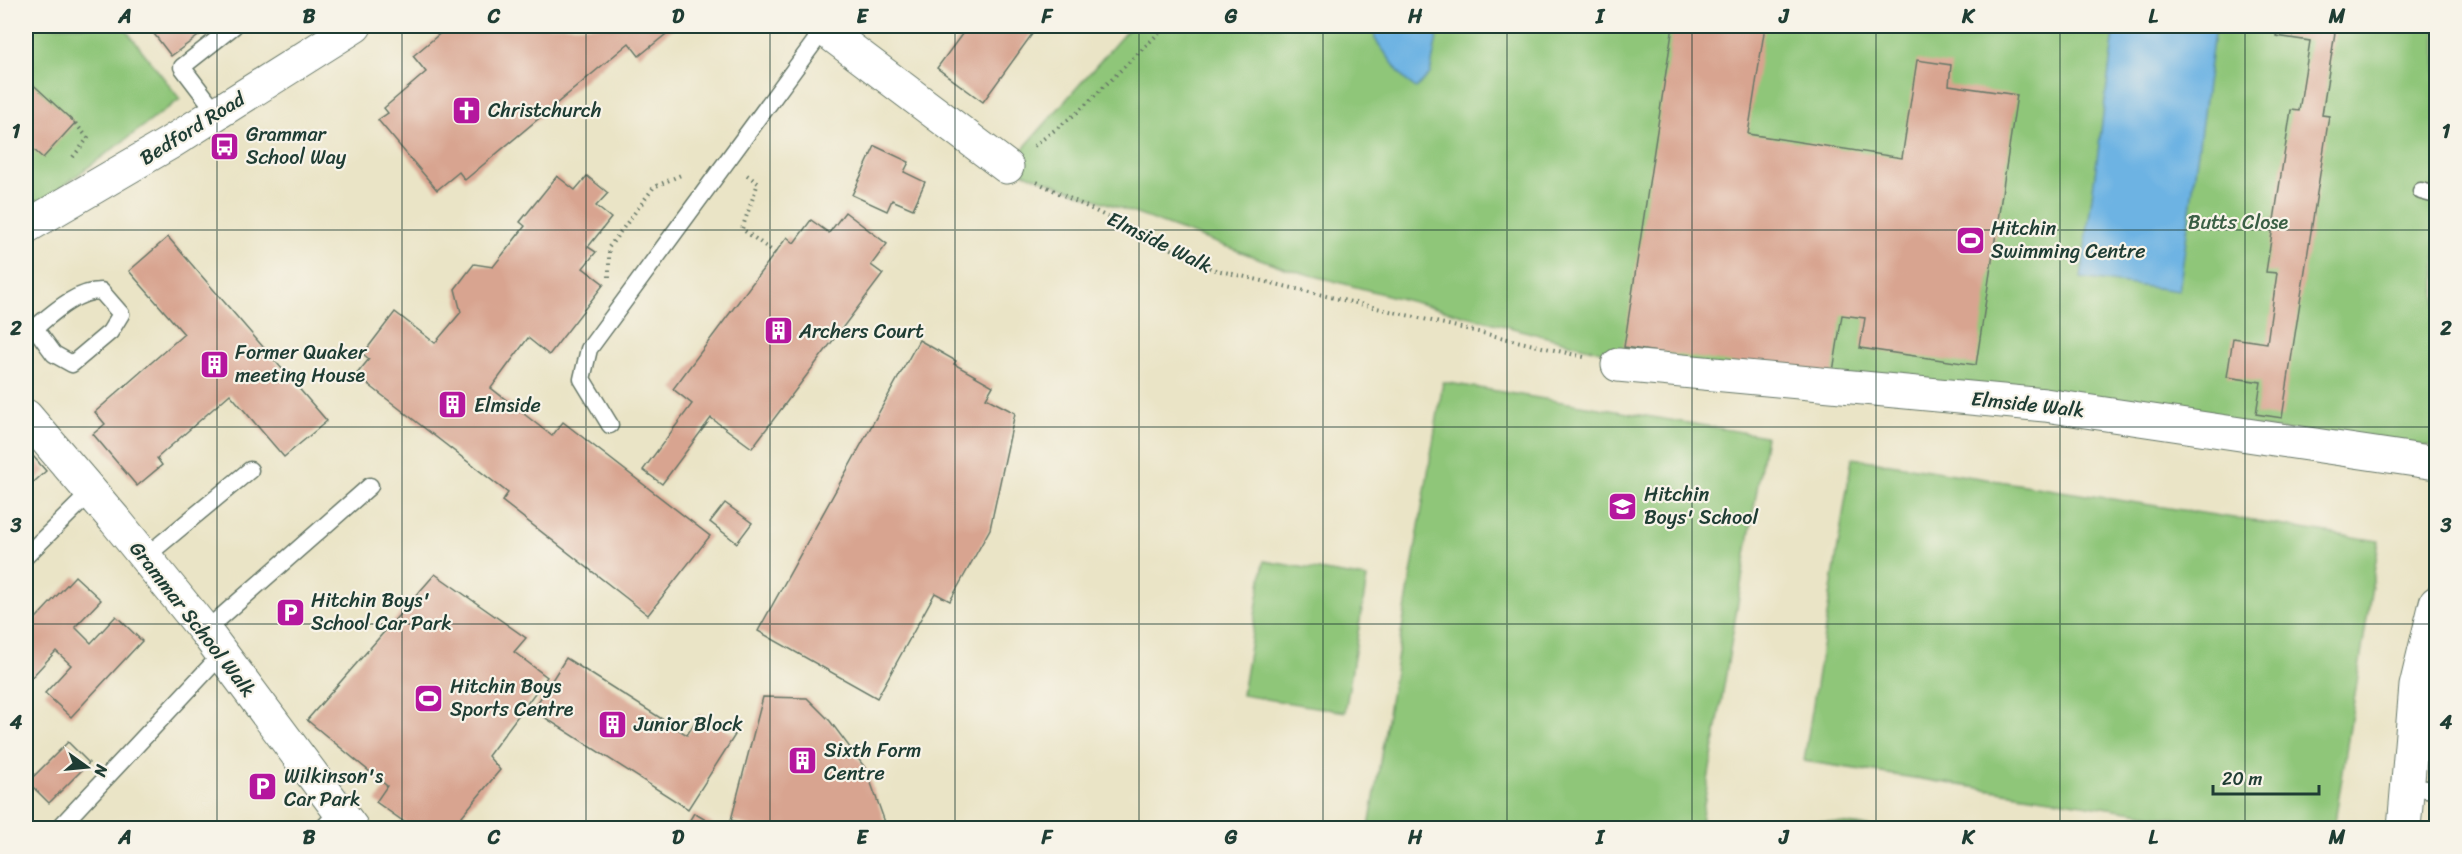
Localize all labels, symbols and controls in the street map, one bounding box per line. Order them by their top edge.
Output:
text: A [117,0,132,34]
text: B [303,0,316,34]
text: C [487,0,501,34]
text: D [672,0,685,34]
text: E [856,0,869,34]
text: F [1041,0,1054,34]
text: G [1224,0,1238,34]
text: H [1407,0,1423,34]
text: I [1595,0,1606,34]
text: J [1778,0,1790,34]
text: K [1961,0,1976,34]
text: L [2148,0,2158,34]
text: M [2328,0,2346,34]
street label: Bedford Road [133,81,253,175]
place label: Christchurch [488,93,601,128]
church icon: Christchurch [451,94,483,126]
text: 1 [12,114,21,149]
text: 1 [2442,114,2451,149]
place label: Grammar School Way [246,117,347,175]
bus stop icon: Grammar School Way [209,130,241,162]
street label: Elmside Walk [1101,202,1219,283]
park label: Butts Close [2188,205,2289,240]
place label: Hitchin Swimming Centre [1991,211,2145,269]
sports icon: Hitchin Swimming Centre [1954,224,1986,256]
text: 2 [9,311,22,346]
text: 2 [2439,311,2452,346]
place label: Archers Court [798,314,924,349]
building icon: Archers Court [762,315,794,347]
place label: Former Quaker meeting House [235,335,368,393]
building icon: Former Quaker meeting House [198,348,230,380]
street label: Elmside Walk [1970,381,2086,428]
place label: Elmside [474,388,541,423]
building icon: Elmside [437,389,469,421]
place label: Hitchin Boys' School [1644,477,1759,535]
school or university icon: Hitchin Boys' School [1607,490,1639,522]
text: 3 [10,508,22,543]
text: 3 [2440,508,2452,543]
street label: Grammar School Walk [120,533,265,705]
place label: Hitchin Boys' School Car Park [311,583,452,641]
parking icon: Hitchin Boys' School Car Park [274,596,306,628]
place label: Hitchin Boys Sports Centre [450,669,574,727]
sports icon: Hitchin Boys Sports Centre [413,682,445,714]
text: 4 [9,705,23,740]
text: 4 [2439,705,2453,740]
place label: Junior Block [633,707,743,742]
building icon: Junior Block [597,708,629,740]
place label: Sixth Form Centre [824,733,921,791]
north arrow [57,737,117,797]
building icon: Sixth Form Centre [787,745,819,777]
scale bar [2213,758,2320,796]
place label: Wilkinson's Car Park [284,759,384,817]
text: N [85,761,117,781]
text: 20 m [2222,763,2262,795]
parking icon: Wilkinson's Car Park [247,771,279,803]
text: A [117,820,132,854]
text: B [303,820,316,854]
text: C [487,820,501,854]
text: D [672,820,685,854]
text: E [856,820,869,854]
text: F [1041,820,1054,854]
text: G [1224,820,1238,854]
text: H [1407,820,1423,854]
text: I [1595,820,1606,854]
text: J [1778,820,1790,854]
text: K [1961,820,1976,854]
text: L [2148,820,2158,854]
text: M [2328,820,2346,854]

